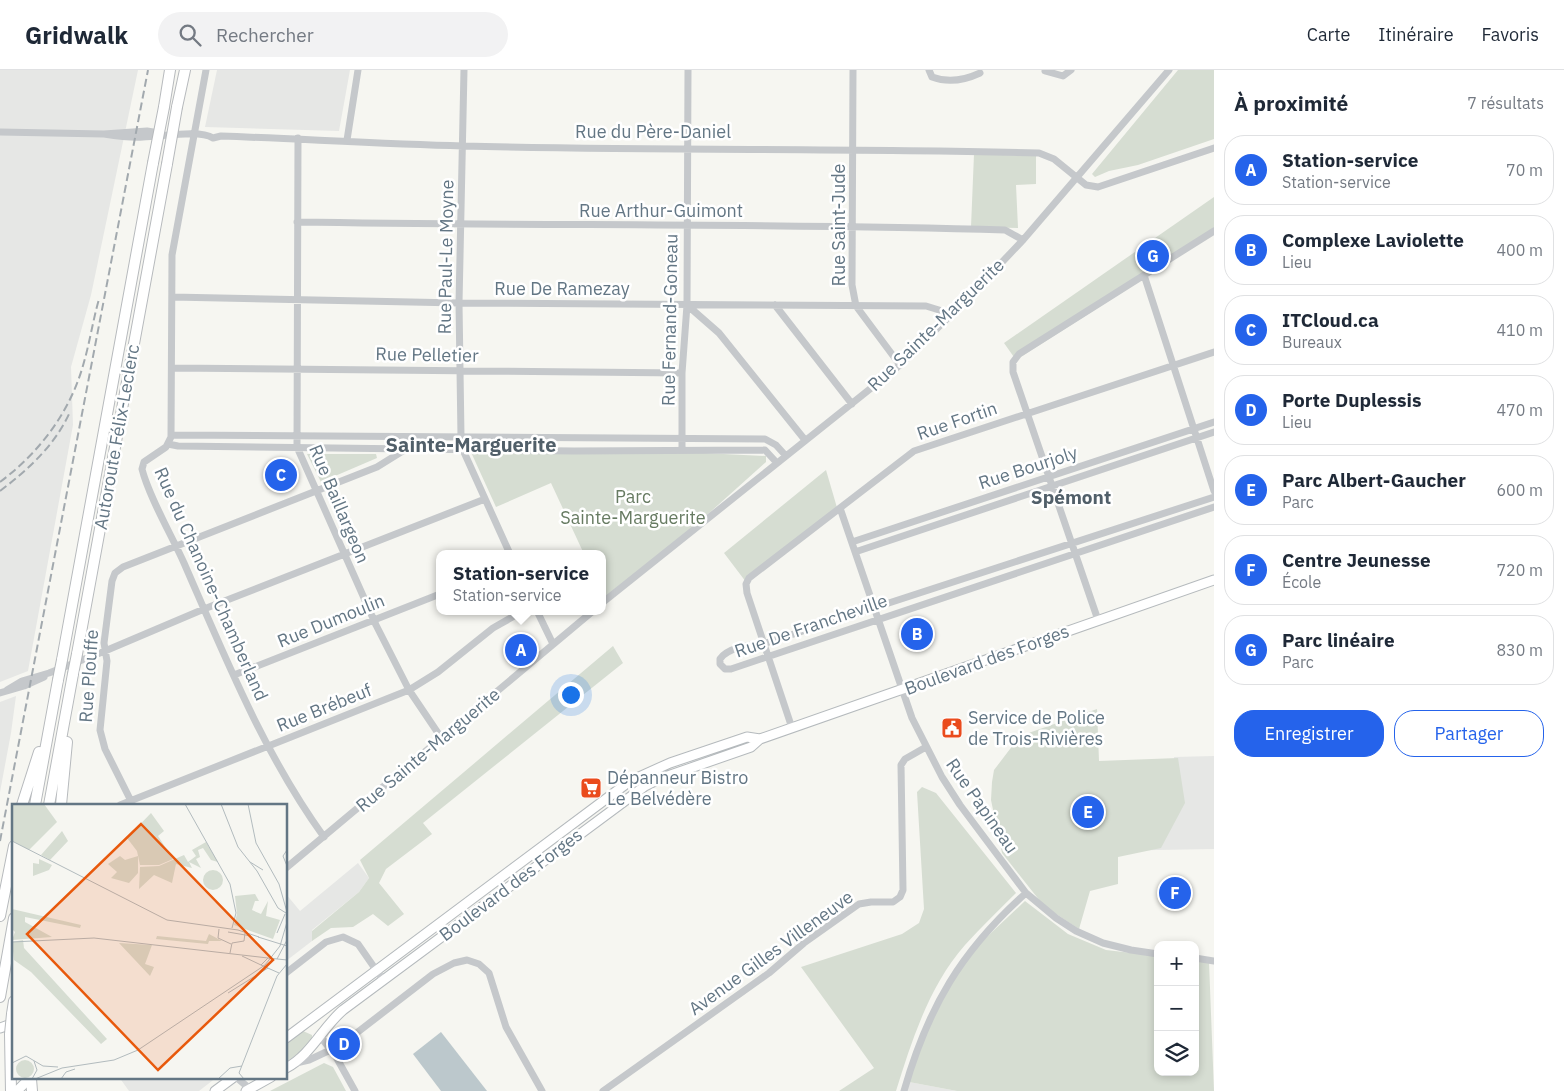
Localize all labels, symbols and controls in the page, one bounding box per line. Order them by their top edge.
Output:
search box [158,12,508,57]
text: Gridwalk [25,19,128,51]
icon: search [176,21,204,49]
text: Rechercher [216,23,314,47]
text: Carte [1307,23,1350,46]
text: Itinéraire [1378,23,1454,46]
text: Favoris [1482,23,1539,46]
text: À proximité [1234,89,1348,117]
text: 7 résultats [1467,93,1544,113]
street label: Rue du Père-Daniel [575,120,731,143]
text: Station-service [1282,148,1418,172]
text: A [1246,160,1256,180]
text: 70 m [1506,160,1543,180]
street label: Rue Saint-Jude [827,163,850,287]
text: Station-service [1282,172,1391,192]
street label: Rue Paul-Le Moyne [433,179,458,335]
street label: Rue Arthur-Guimont [579,199,743,222]
text: Complexe Laviolette [1282,228,1464,252]
street label: Rue Fernand-Goneau [656,234,683,406]
pin: G [1137,237,1169,275]
text: B [1246,240,1256,260]
text: 400 m [1496,240,1543,260]
text: Lieu [1282,252,1312,272]
street label: Rue Sainte-Marguerite [862,253,1009,396]
street label: Rue De Ramezay [494,277,630,300]
text: ITCloud.ca [1282,308,1379,332]
text: C [1246,320,1256,340]
text: 410 m [1496,320,1543,340]
text: Bureaux [1282,332,1342,352]
street label: Autoroute Félix-Leclerc [89,342,144,531]
street label: Rue Pelletier [375,342,479,367]
text: Porte Duplessis [1282,388,1422,412]
street label: Rue Fortin [914,396,1000,445]
text: D [1245,400,1257,420]
text: 470 m [1496,400,1543,420]
text: Lieu [1282,412,1312,432]
district label: Sainte-Marguerite [386,431,556,458]
street label: Rue Baillargeon [304,441,375,567]
street label: Rue Bourjoly [975,441,1080,494]
pin: C [265,456,297,494]
street label: Rue du Chanoine-Chamberland [149,463,273,704]
text: Parc Albert-Gaucher [1282,468,1466,492]
text: E [1246,480,1256,500]
text: 600 m [1496,480,1543,500]
park label: Parc Sainte-Marguerite [560,485,706,529]
district label: Spémont [1031,485,1111,509]
text: Parc [1282,492,1314,512]
text: Centre Jeunesse [1282,548,1431,572]
popup [436,550,606,615]
text: F [1246,560,1256,580]
text: 720 m [1496,560,1543,580]
text: Station-service [453,561,589,585]
text: École [1282,572,1321,592]
text: Station-service [453,585,562,605]
street label: Rue Dumoulin [274,589,388,653]
street label: Rue De Francheville [731,589,890,662]
pin: B [901,615,933,653]
street label: Boulevard des Forges [902,620,1072,700]
street label: Rue Plouffe [74,628,103,723]
text: Parc linéaire [1282,628,1395,652]
pin: A [505,631,537,669]
text: G [1245,640,1257,660]
text: 830 m [1496,640,1543,660]
text: Parc [1282,652,1314,672]
street label: Rue Brébeuf [273,678,375,737]
street label: Rue Sainte-Marguerite [351,682,505,817]
your location [558,682,584,708]
place label: Service de Police de Trois-Rivières [968,706,1105,750]
button: Enregistrer [1234,710,1384,757]
button: Partager [1394,710,1544,757]
public building icon: Service de Police de Trois-Rivières [940,716,964,740]
street label: Rue Papineau [941,754,1024,858]
place label: Dépanneur Bistro Le Belvédère [607,766,748,810]
supermarket icon: Dépanneur Bistro Le Belvédère [579,776,603,800]
pin: E [1072,793,1104,831]
inset map [12,804,288,1078]
street label: Boulevard des Forges [435,823,587,946]
pin: F [1159,874,1191,912]
street label: Avenue Gilles Villeneuve [684,885,858,1020]
map controls [1154,941,1199,1076]
button: + [1154,941,1199,986]
button: − [1154,986,1199,1031]
pin: D [328,1025,360,1063]
button: layers [1154,1031,1199,1076]

